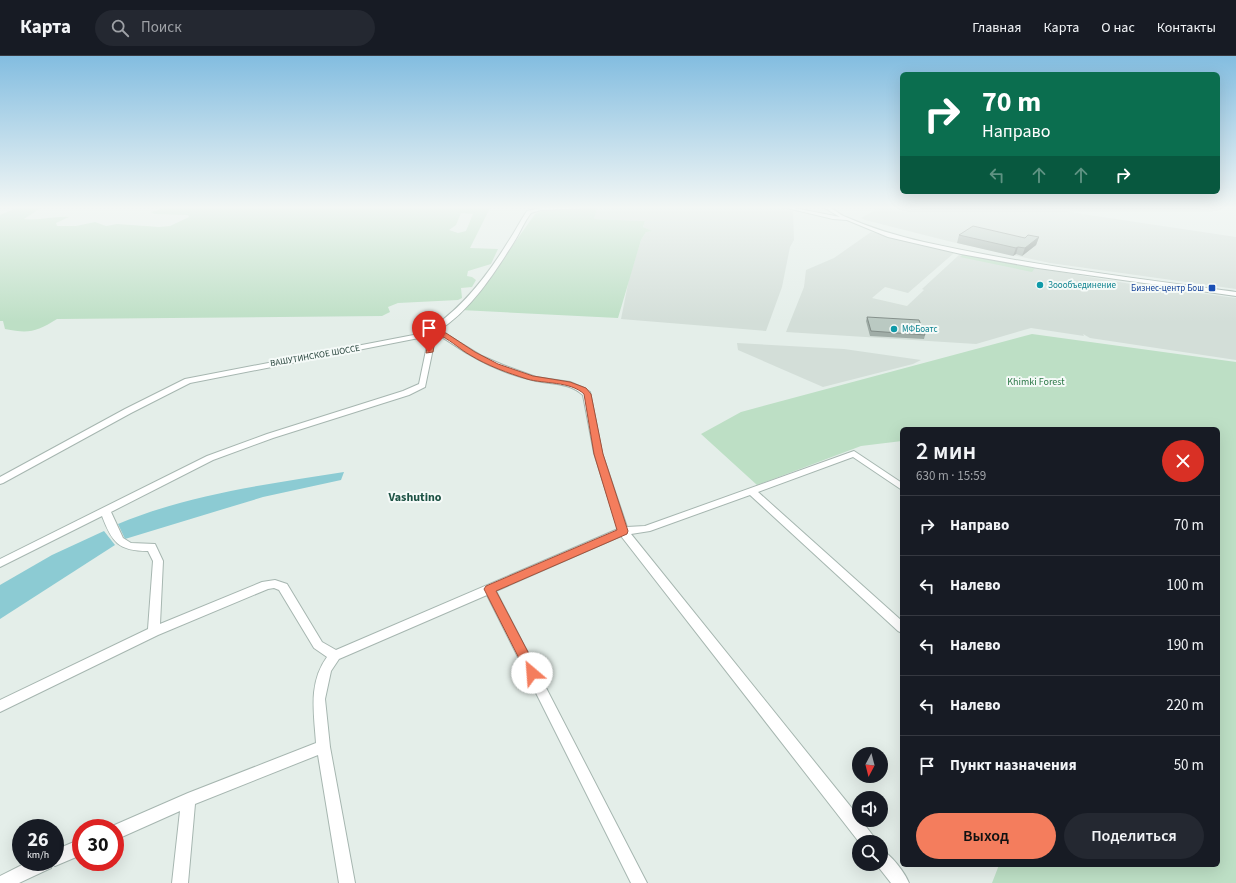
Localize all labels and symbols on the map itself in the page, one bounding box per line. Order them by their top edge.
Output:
place label: Зоообъединение [1048,279,1116,292]
marker: Зоообъединение [1035,280,1045,290]
place label: Бизнес-центр Бош [1131,282,1204,295]
marker: Бизнес-центр Бош [1207,283,1217,293]
pin [412,311,446,352]
place label: МФБоатс [902,323,938,336]
marker: МФБоатс [889,324,899,334]
street label: ВАШУТИНСКОЕ ШОССЕ [269,342,361,370]
park label: Khimki Forest [1007,375,1065,389]
district label: Vashutino [388,489,442,506]
position arrow [511,652,553,694]
north arrow [852,747,888,783]
speed limit sign: 30 [72,819,124,871]

